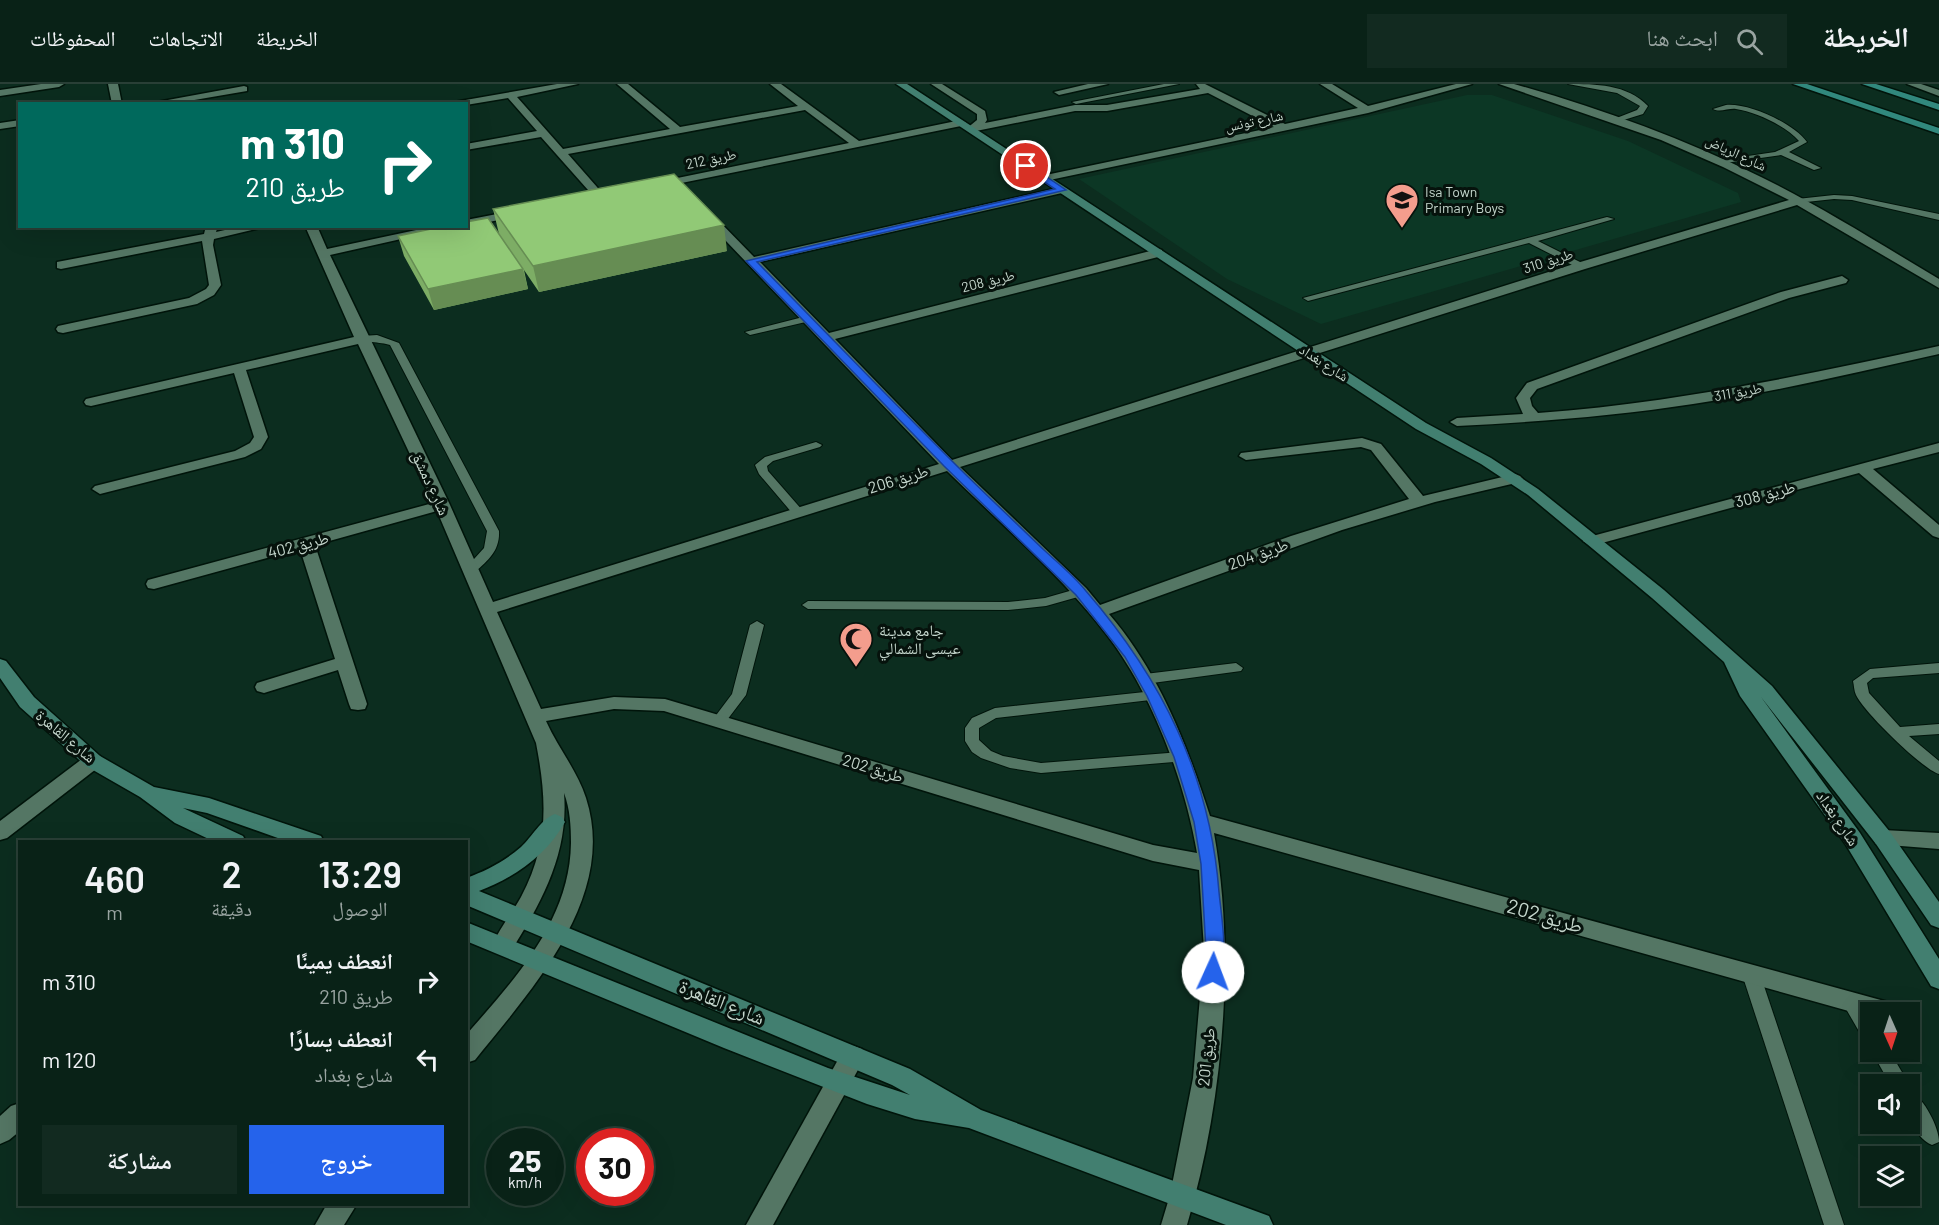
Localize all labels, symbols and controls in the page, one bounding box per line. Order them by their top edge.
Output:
search box [1367,14,1787,68]
text: الخريطة [1823,19,1909,53]
text: ابحث هنا [1647,24,1718,50]
text: المحفوظات [30,25,115,50]
text: الاتجاهات [148,25,223,50]
text: الخريطة [256,25,318,50]
icon: search [1733,25,1766,58]
street label: شارع تونس [1223,106,1285,137]
text: 310 m [240,117,345,167]
icon: right [366,126,444,204]
street label: شارع الرياض [1702,131,1769,176]
pin [1000,140,1051,191]
street label: طريق 212 [684,145,738,174]
icon: arrive [1009,149,1042,182]
text: طريق 210 [245,170,345,202]
school or university icon: Isa Town Primary Boys [1384,182,1420,229]
place label: Isa Town Primary Boys [1425,183,1505,216]
street label: طريق 310 [1521,244,1576,278]
street label: طريق 208 [960,266,1017,297]
street label: شارع بغداد [1296,341,1352,386]
street label: طريق 311 [1713,379,1764,406]
street label: شارع دمشق [407,448,455,519]
street label: طريق 206 [866,460,931,499]
street label: طريق 308 [1733,476,1798,513]
street label: طريق 402 [265,527,331,564]
street label: طريق 204 [1225,534,1291,575]
place label: جامع مدينة عيسى الشمالي [879,620,961,661]
mosque icon: جامع مدينة عيسى الشمالي [838,621,874,668]
street label: شارع القاهرة [31,705,100,768]
street label: طريق 202 [840,749,906,788]
street label: شارع بغداد [1811,786,1864,850]
text: 2 [222,852,242,895]
text: 13:29 [318,852,402,895]
text: 460 [84,857,145,900]
street label: طريق 202 [1504,893,1586,938]
text: دقيقة [211,896,252,920]
text: الوصول [332,896,388,920]
text: m [106,900,123,924]
position arrow [1181,940,1245,1004]
text: انعطف يمينًا [295,947,393,973]
icon: right [411,965,444,998]
text: 310 m [42,968,96,994]
street label: شارع القاهرة [675,973,769,1031]
text: طريق 210 [319,984,393,1008]
north arrow [1860,1002,1920,1062]
map controls [1860,1002,1920,1206]
text: انعطف يسارًا [289,1025,393,1051]
street label: طريق 201 [1193,1027,1220,1087]
icon: left [411,1043,444,1076]
text: 120 m [42,1046,97,1072]
text: شارع بغداد [315,1062,393,1086]
button: sound [1860,1074,1920,1134]
button: مشاركة [42,1125,237,1194]
button: خروج [249,1125,444,1194]
speed limit sign: 30 [576,1128,654,1206]
text: 25 [509,1142,541,1178]
button: layers [1860,1146,1920,1206]
text: km/h [508,1173,542,1191]

